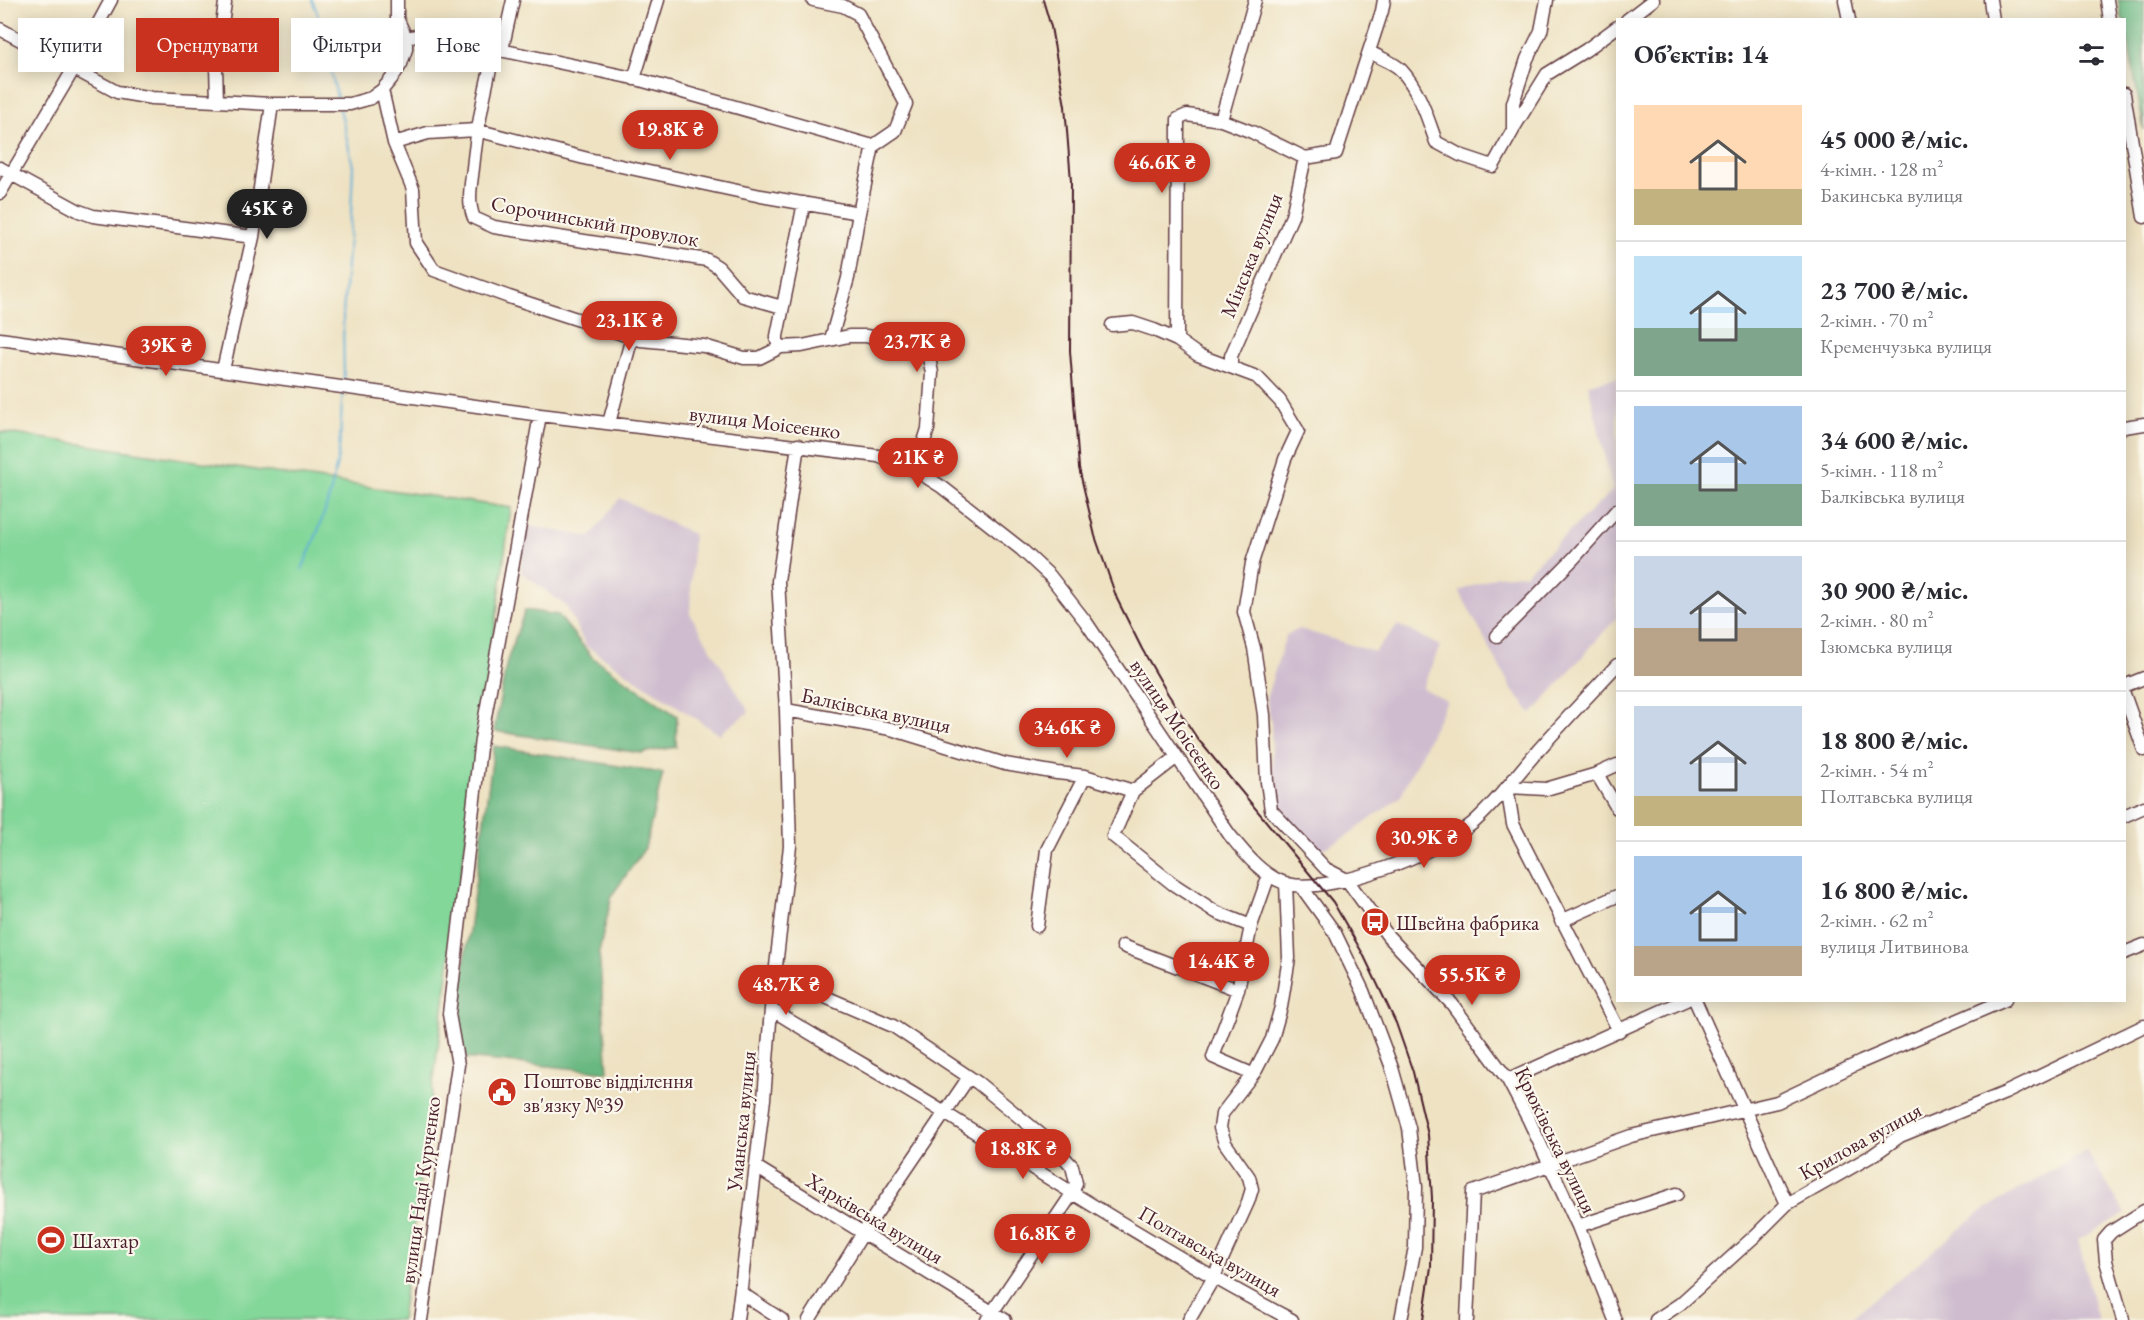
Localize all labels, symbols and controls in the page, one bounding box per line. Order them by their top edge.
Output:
chip: Купити [18,18,124,72]
chip: Орендувати [136,18,279,72]
chip: Фільтри [291,18,403,72]
chip: Нове [415,18,501,72]
text: Об’єктів: 14 [1634,37,1768,71]
icon: filters [2075,38,2108,71]
pin: 19.8K ₴ [615,110,725,161]
text: 19.8K ₴ [636,116,704,142]
text: 45 000 ₴/міс. [1820,122,1968,156]
icon: home [1682,129,1754,201]
pin: 46.6K ₴ [1107,143,1217,194]
text: 46.6K ₴ [1128,149,1196,175]
text: 4-кімн. · 128 m² [1820,156,1943,182]
text: Бакинська вулиця [1820,182,1963,208]
pin: 45K ₴ [225,189,309,240]
street label: Сорочинський провулок [489,189,701,253]
street label: Мінська вулиця [1214,189,1288,321]
text: 45K ₴ [241,195,293,221]
text: 23 700 ₴/міс. [1820,273,1968,307]
icon: home [1682,280,1754,352]
pin: 23.1K ₴ [574,301,684,352]
text: 23.1K ₴ [595,307,663,333]
text: 2-кімн. · 70 m² [1820,307,1934,333]
pin: 23.7K ₴ [862,322,972,373]
pin: 39K ₴ [124,326,208,377]
text: 23.7K ₴ [883,328,951,354]
text: 39K ₴ [140,332,192,358]
text: Кременчузька вулиця [1820,333,1992,359]
street label: вулиця Моісеєнко [688,399,842,445]
text: 34 600 ₴/міс. [1820,423,1968,457]
icon: home [1682,430,1754,502]
pin: 21K ₴ [876,438,960,489]
text: 21K ₴ [892,444,944,470]
text: 5-кімн. · 118 m² [1820,457,1943,483]
text: Балківська вулиця [1820,483,1965,509]
text: 30 900 ₴/міс. [1820,573,1968,607]
icon: home [1682,580,1754,652]
text: 2-кімн. · 80 m² [1820,607,1934,633]
text: Ізюмська вулиця [1820,633,1953,659]
street label: вулиця Моісеєнко [1124,653,1232,795]
street label: Балківська вулиця [799,681,953,739]
pin: 34.6K ₴ [1012,708,1122,759]
text: 34.6K ₴ [1033,714,1101,740]
text: 18 800 ₴/міс. [1820,723,1968,757]
icon: home [1682,730,1754,802]
text: 2-кімн. · 54 m² [1820,757,1934,783]
text: Полтавська вулиця [1820,783,1973,809]
pin: 30.9K ₴ [1369,818,1479,869]
text: 30.9K ₴ [1390,824,1458,850]
text: 16 800 ₴/міс. [1820,873,1968,907]
icon: home [1682,880,1754,952]
bus stop icon: Швейна фабрика [1359,906,1391,938]
text: 2-кімн. · 62 m² [1820,907,1934,933]
place label: Швейна фабрика [1396,909,1540,936]
text: вулиця Литвинова [1820,933,1969,959]
pin: 14.4K ₴ [1166,942,1276,993]
text: 14.4K ₴ [1187,948,1255,974]
pin: 55.5K ₴ [1417,955,1527,1006]
text: 55.5K ₴ [1438,961,1506,987]
pin: 48.7K ₴ [731,965,841,1016]
text: 48.7K ₴ [752,971,820,997]
street label: Уманська вулиця [720,1049,762,1194]
street label: Крюківська вулиця [1509,1062,1603,1218]
place label: Поштове відділення зв'язку №39 [523,1067,693,1118]
public building icon: Поштове відділення зв'язку №39 [486,1076,518,1108]
street label: вулиця Наді Курченко [393,1095,447,1285]
street label: Крилова вулиця [1794,1096,1926,1186]
pin: 18.8K ₴ [968,1129,1078,1180]
text: 18.8K ₴ [989,1135,1057,1161]
street label: Харківська вулиця [801,1166,949,1270]
street label: Полтавська вулиця [1134,1199,1286,1303]
pin: 16.8K ₴ [987,1214,1097,1265]
text: 16.8K ₴ [1008,1220,1076,1246]
sports icon: Шахтар [35,1224,67,1256]
place label: Шахтар [72,1227,139,1254]

